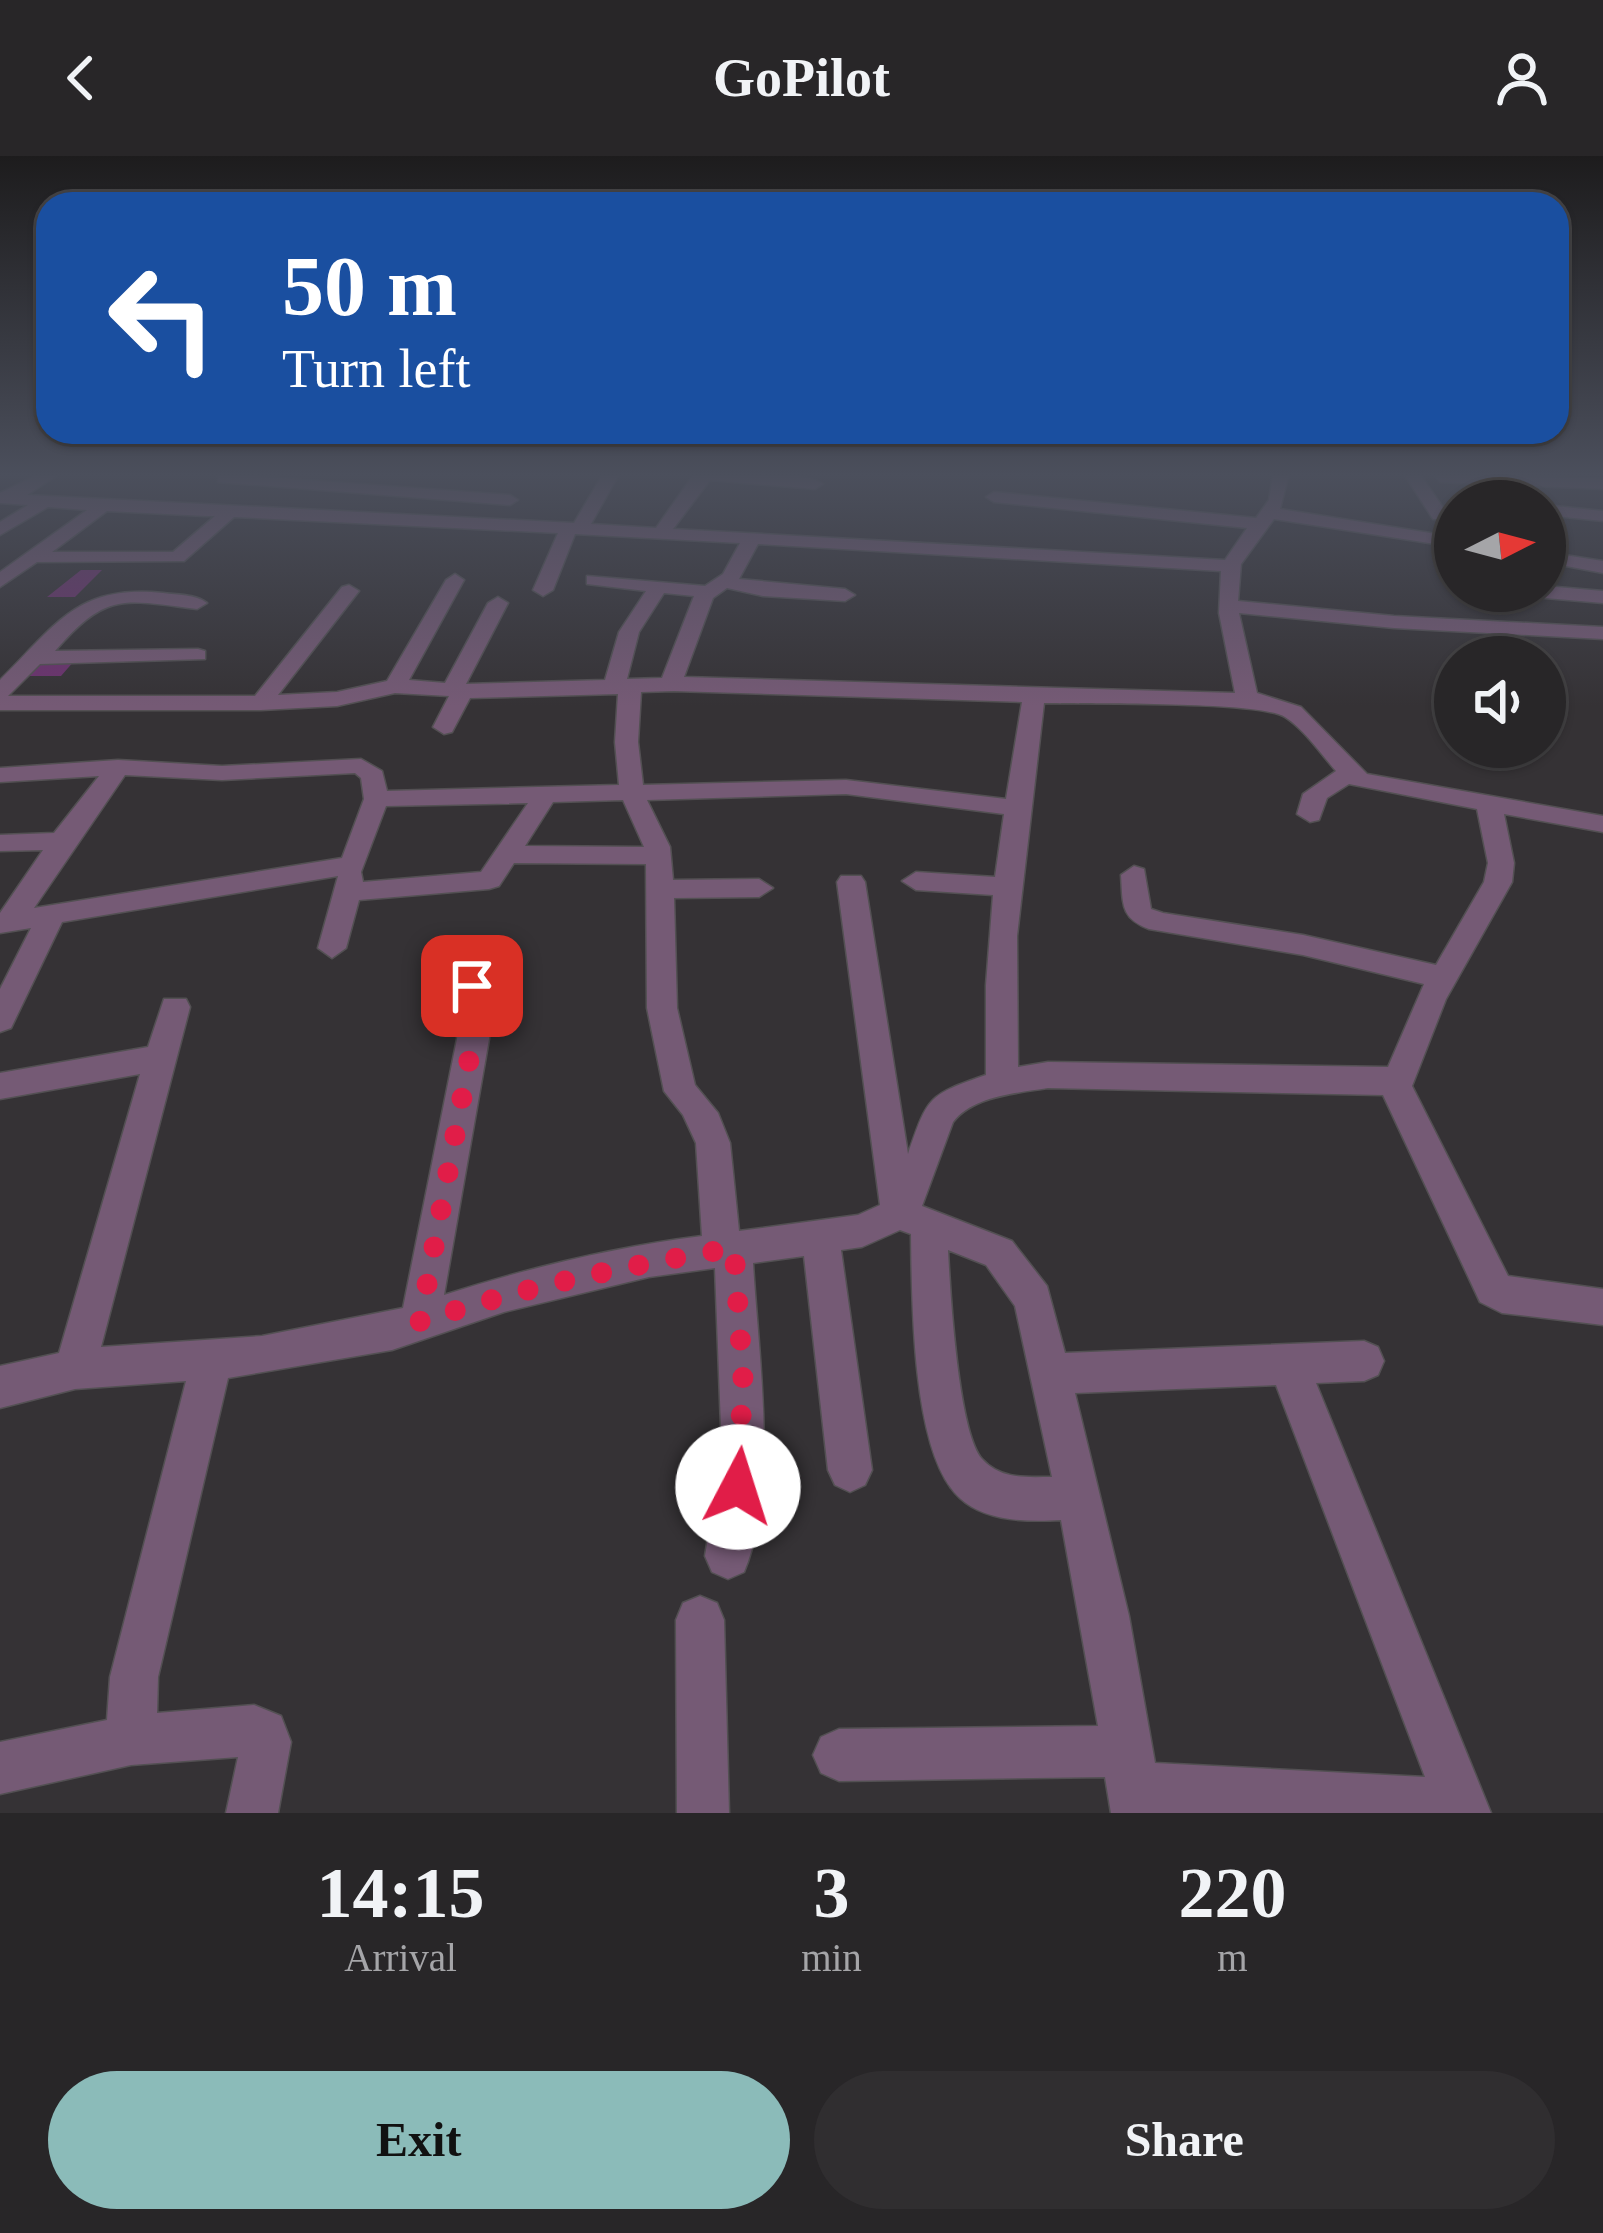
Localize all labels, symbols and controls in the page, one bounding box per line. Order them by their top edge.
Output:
icon: back [48,45,114,111]
icon: person [1489,45,1555,111]
text: GoPilot [713,48,890,108]
icon: left [84,240,240,396]
text: 50 m [282,240,457,333]
text: Turn left [282,339,471,399]
north arrow [1434,480,1566,612]
map controls [1434,480,1566,768]
button: sound [1434,636,1566,768]
pin [421,935,523,1037]
icon: arrive [439,953,505,1019]
position arrow [675,1424,801,1550]
text: 14:15 [317,1853,485,1933]
text: 3 [813,1853,849,1933]
text: 220 [1178,1853,1286,1933]
text: Arrival [344,1936,457,1979]
text: min [801,1936,862,1979]
text: m [1217,1936,1248,1979]
button: Exit [48,2071,790,2209]
button: Share [814,2071,1555,2209]

